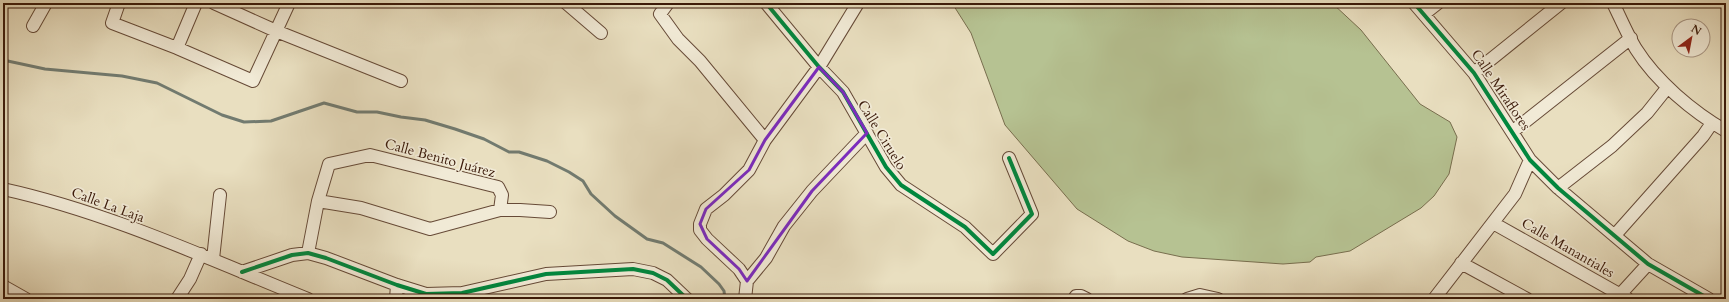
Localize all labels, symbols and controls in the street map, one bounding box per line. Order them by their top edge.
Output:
north arrow [1671,18,1711,58]
text: N [1688,21,1704,39]
street label: Calle Miraflores [1467,46,1535,135]
street label: Calle Ciruelo [853,97,911,174]
street label: Calle Benito Juárez [383,134,498,182]
street label: Calle La Laja [69,183,147,227]
street label: Calle Manantiales [1518,214,1618,282]

